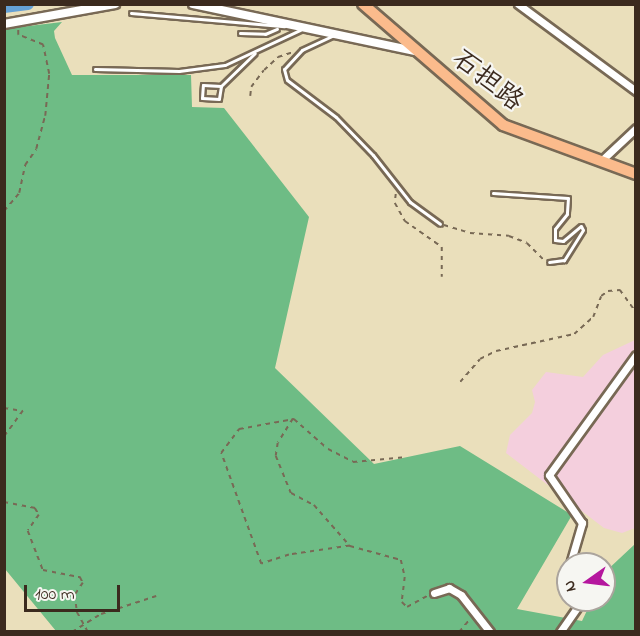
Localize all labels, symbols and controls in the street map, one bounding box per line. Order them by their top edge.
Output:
street label: 石担路 [445,43,529,119]
north arrow [556,552,616,612]
scale bar [27,573,123,611]
text: N [558,578,583,594]
text: 100 m [35,582,75,608]

